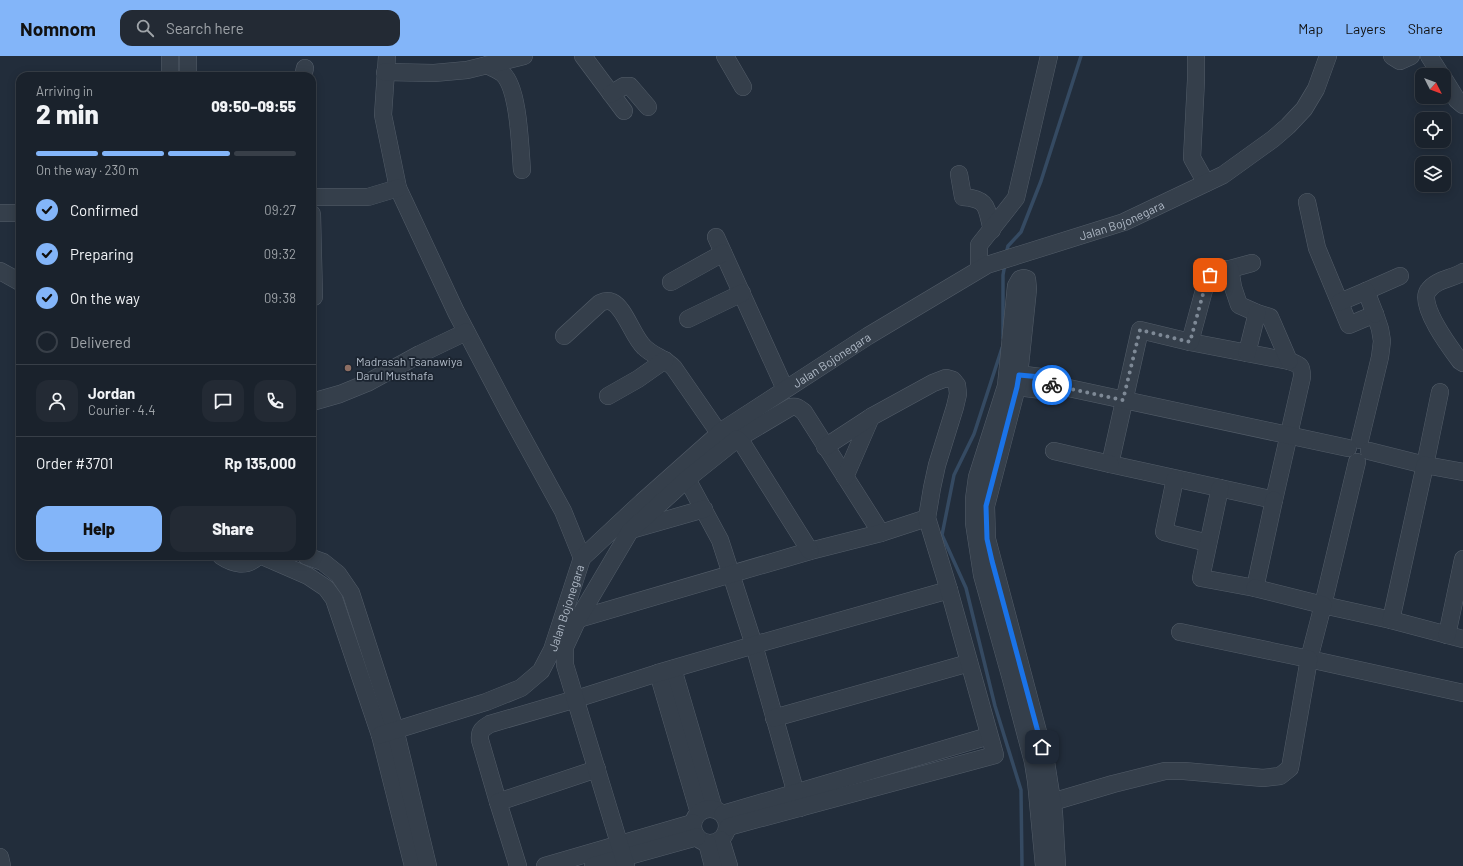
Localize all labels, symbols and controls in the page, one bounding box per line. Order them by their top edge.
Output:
search box [120,10,400,46]
text: Nomnom [20,17,96,40]
icon: search [134,17,156,39]
text: Search here [166,19,244,37]
text: Map [1298,20,1323,37]
text: Layers [1345,20,1386,37]
text: Share [1408,20,1443,37]
north arrow [1415,68,1451,104]
map controls [1415,68,1451,192]
text: Arriving in [36,83,93,99]
text: 09:50–09:55 [211,97,296,115]
text: 2 min [36,98,99,129]
button: locate [1415,112,1451,148]
button: layers [1415,156,1451,192]
text: On the way · 230 m [36,162,139,178]
street label: Jalan Bojonegara [1077,197,1166,243]
icon: check [36,199,58,221]
text: Confirmed [70,201,138,219]
text: 09:27 [264,202,296,218]
icon: check [36,243,58,265]
text: Preparing [70,245,134,263]
text: 09:32 [264,246,296,262]
pin [1193,258,1227,292]
icon: bag [1199,264,1221,286]
icon: check [36,287,58,309]
text: On the way [70,289,140,307]
text: 09:38 [264,290,296,306]
street label: Jalan Bojonegara [790,329,873,390]
text: Delivered [70,333,131,351]
place label: Madrasah Tsanawiya Darul Musthafa [356,354,462,382]
marker: Madrasah Tsanawiya Darul Musthafa [343,363,353,373]
courier [1032,365,1072,405]
icon: bike [1041,374,1063,396]
button: person [36,380,78,422]
button: chat [202,380,244,422]
button: phone [254,380,296,422]
text: Jordan [88,384,135,402]
text: Courier · 4.4 [88,402,156,418]
text: Order #3701 [36,454,113,472]
text: Rp 135,000 [225,454,296,472]
button: Help [36,506,162,552]
button: Share [170,506,296,552]
street label: Jalan Bojonegara [545,563,586,653]
pin [1025,730,1059,764]
icon: home [1031,736,1053,758]

